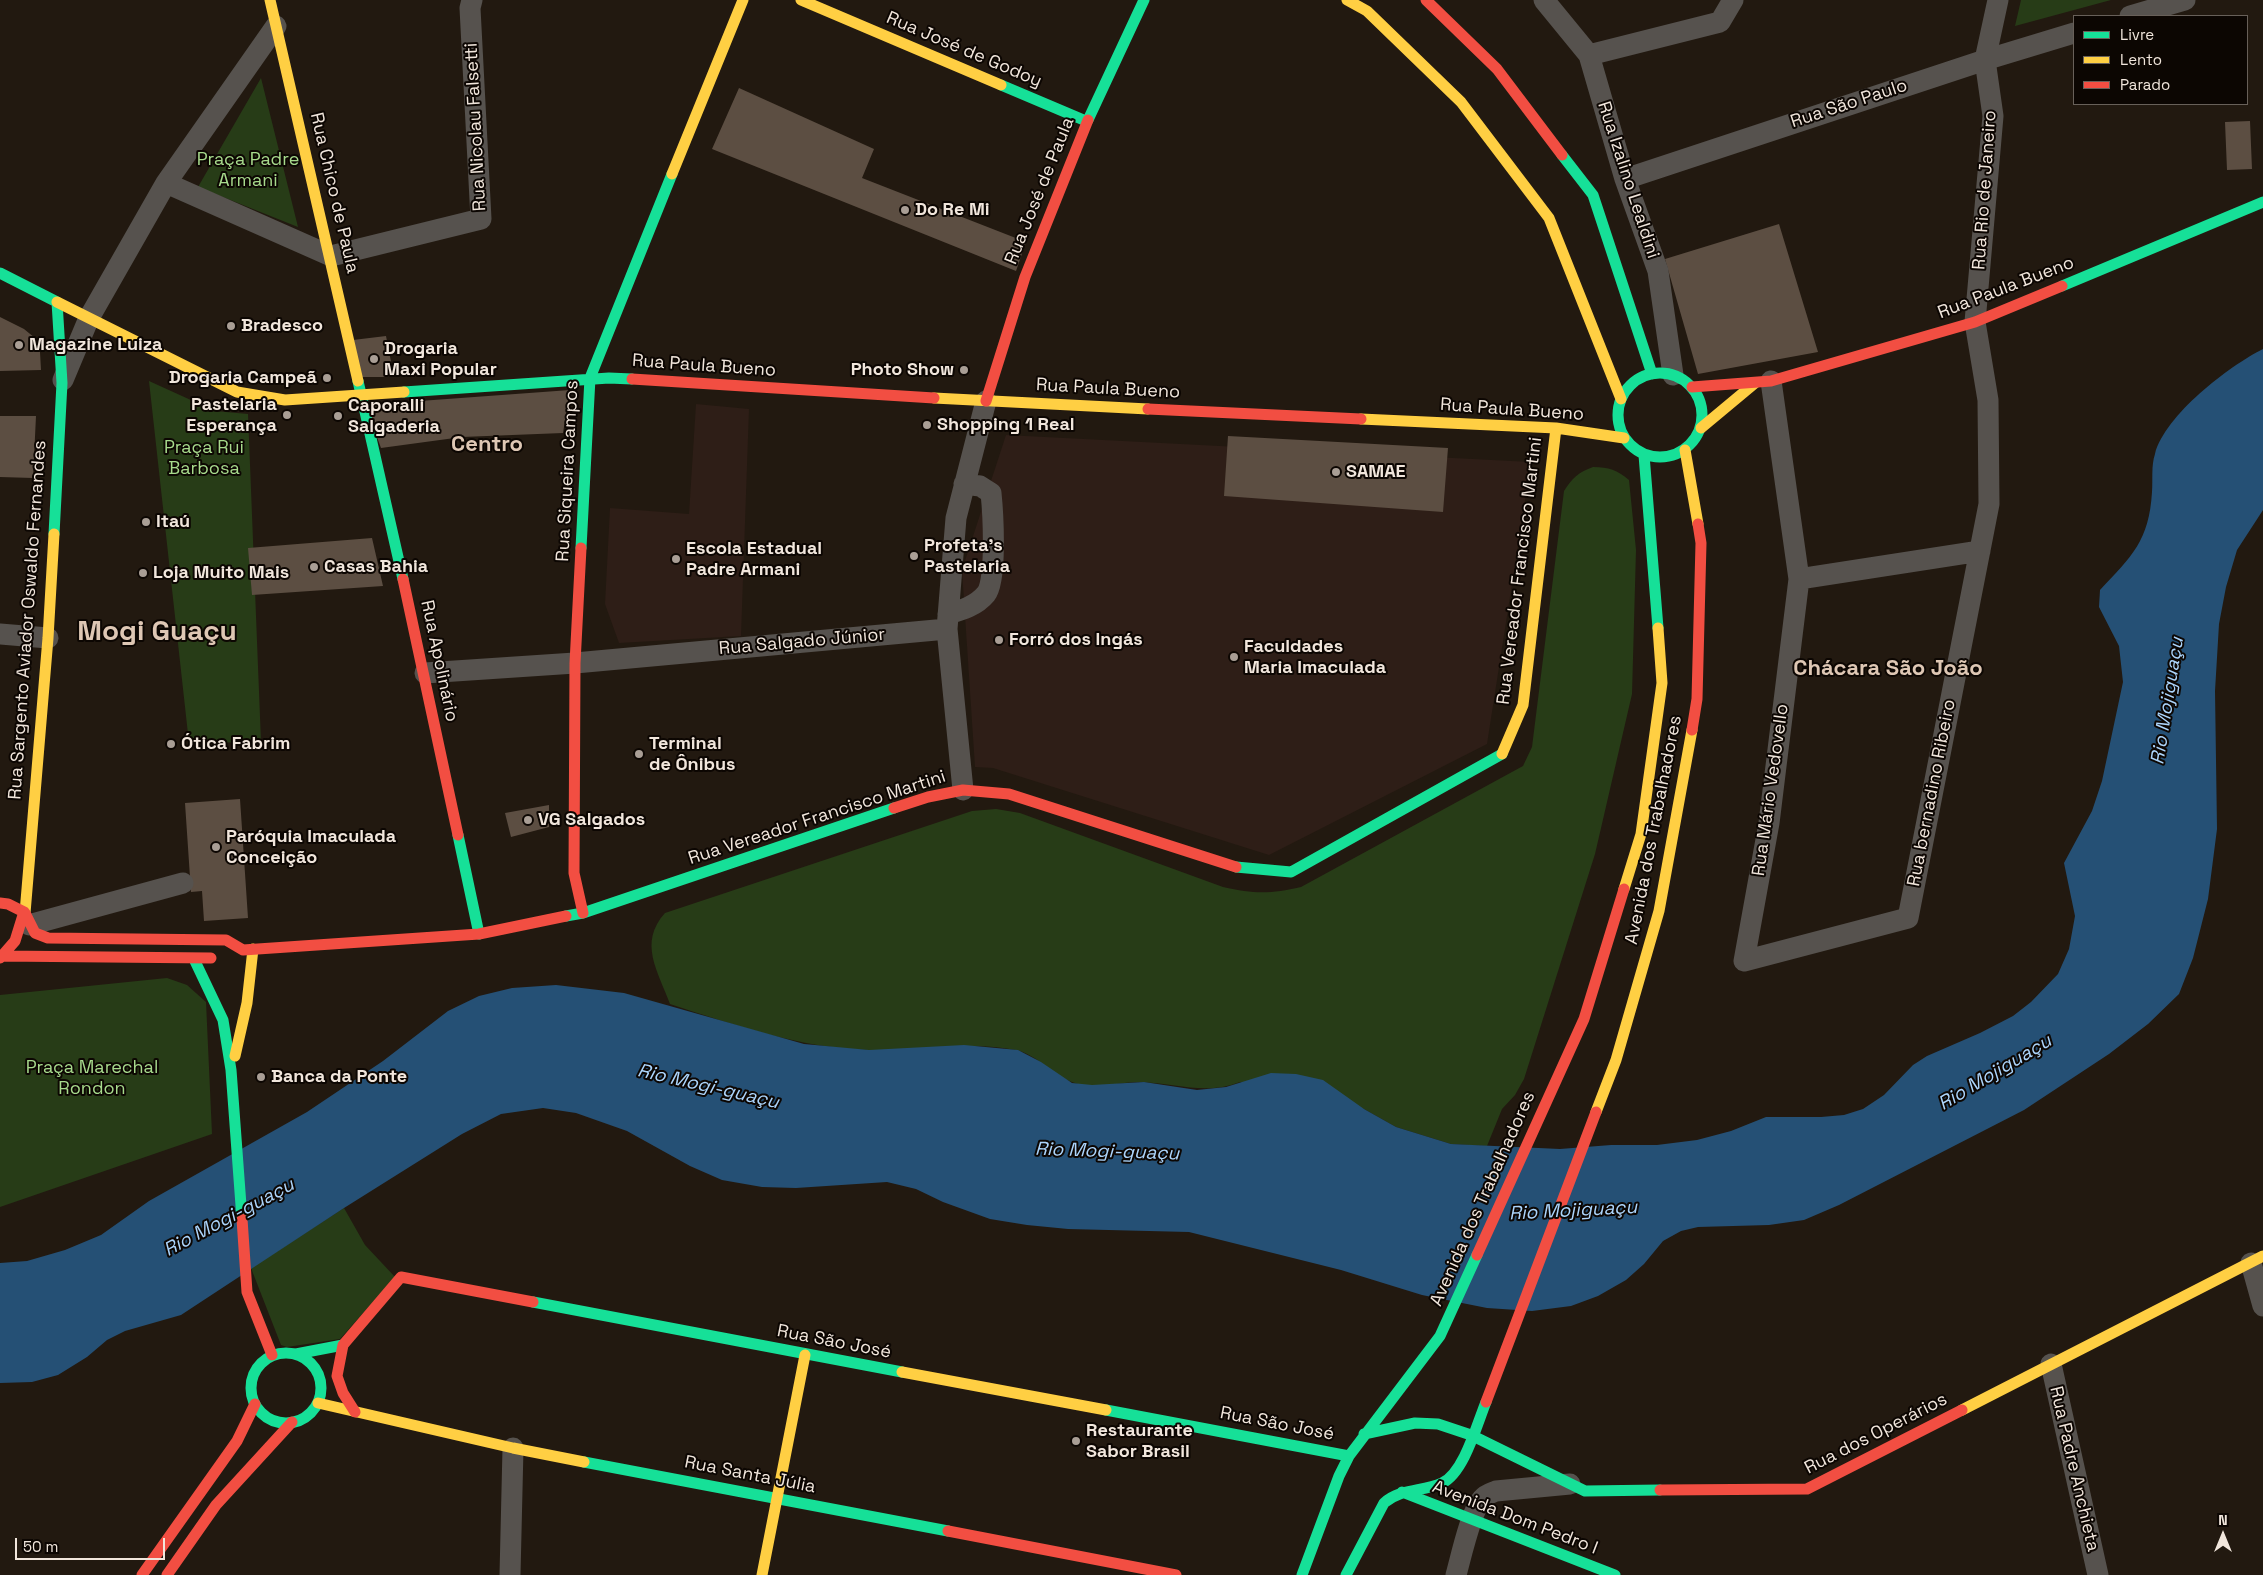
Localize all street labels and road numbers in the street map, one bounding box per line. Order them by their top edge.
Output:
street label: Rua José de Godoy [883,7,1045,93]
street label: Rua Nicolau Falsetti [461,42,491,212]
street label: Rua São Paulo [1788,75,1910,133]
street label: Rua Izalino Lealdini [1592,99,1664,261]
street label: Rua Rio de Janeiro [1969,109,2001,271]
street label: Rua Chico de Paula [305,111,363,275]
street label: Rua José de Paula [1001,114,1079,268]
street label: Rua Paula Bueno [1935,252,2077,324]
street label: Rua Paula Bueno [631,350,777,382]
street label: Rua Paula Bueno [1035,374,1181,404]
street label: Rua Siqueira Campos [552,380,584,562]
street label: Rua Paula Bueno [1439,394,1585,426]
street label: Rua Vereador Francisco Martini [1493,436,1547,706]
street label: Rua Sargento Aviador Oswaldo Fernandes [5,440,51,800]
street label: Rua Apolinário [416,598,462,724]
street label: Rua Salgado Júnior [718,624,886,660]
street label: Rua bernadino Ribeiro [1903,698,1961,888]
street label: Rua Mário Vedovello [1748,703,1794,877]
street label: Avenida dos Trabalhadores [1621,714,1687,946]
street label: Rua Vereador Francisco Martini [686,766,948,870]
street label: Avenida dos Trabalhadores [1426,1088,1540,1310]
street label: Rua São José [775,1320,893,1364]
street label: Rua Padre Anchieta [2044,1384,2104,1554]
street label: Rua dos Operários [1801,1389,1951,1479]
street label: Rua São José [1218,1402,1336,1446]
street label: Rua Santa Júlia [683,1452,817,1498]
street label: Avenida Dom Pedro I [1429,1476,1601,1560]

